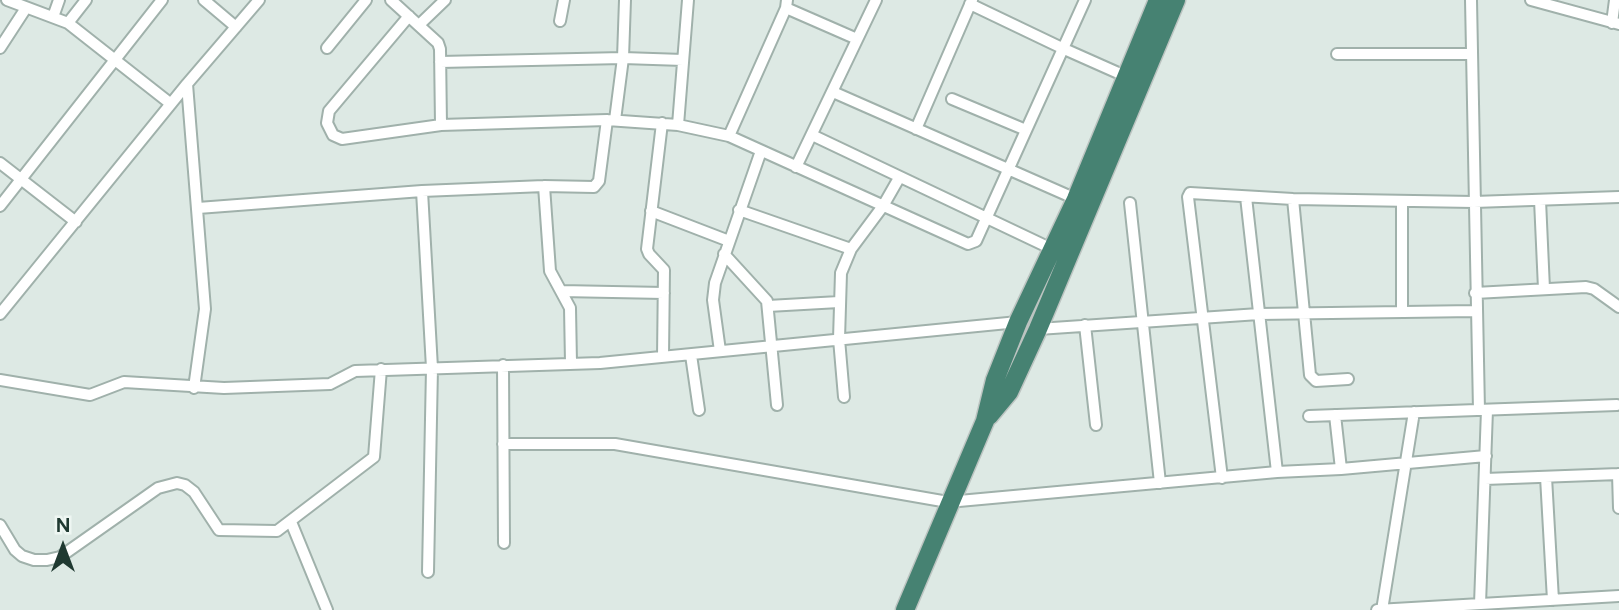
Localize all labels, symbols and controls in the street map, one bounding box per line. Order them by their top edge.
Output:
north arrow [28,512,98,582]
text: N [56,514,70,537]

